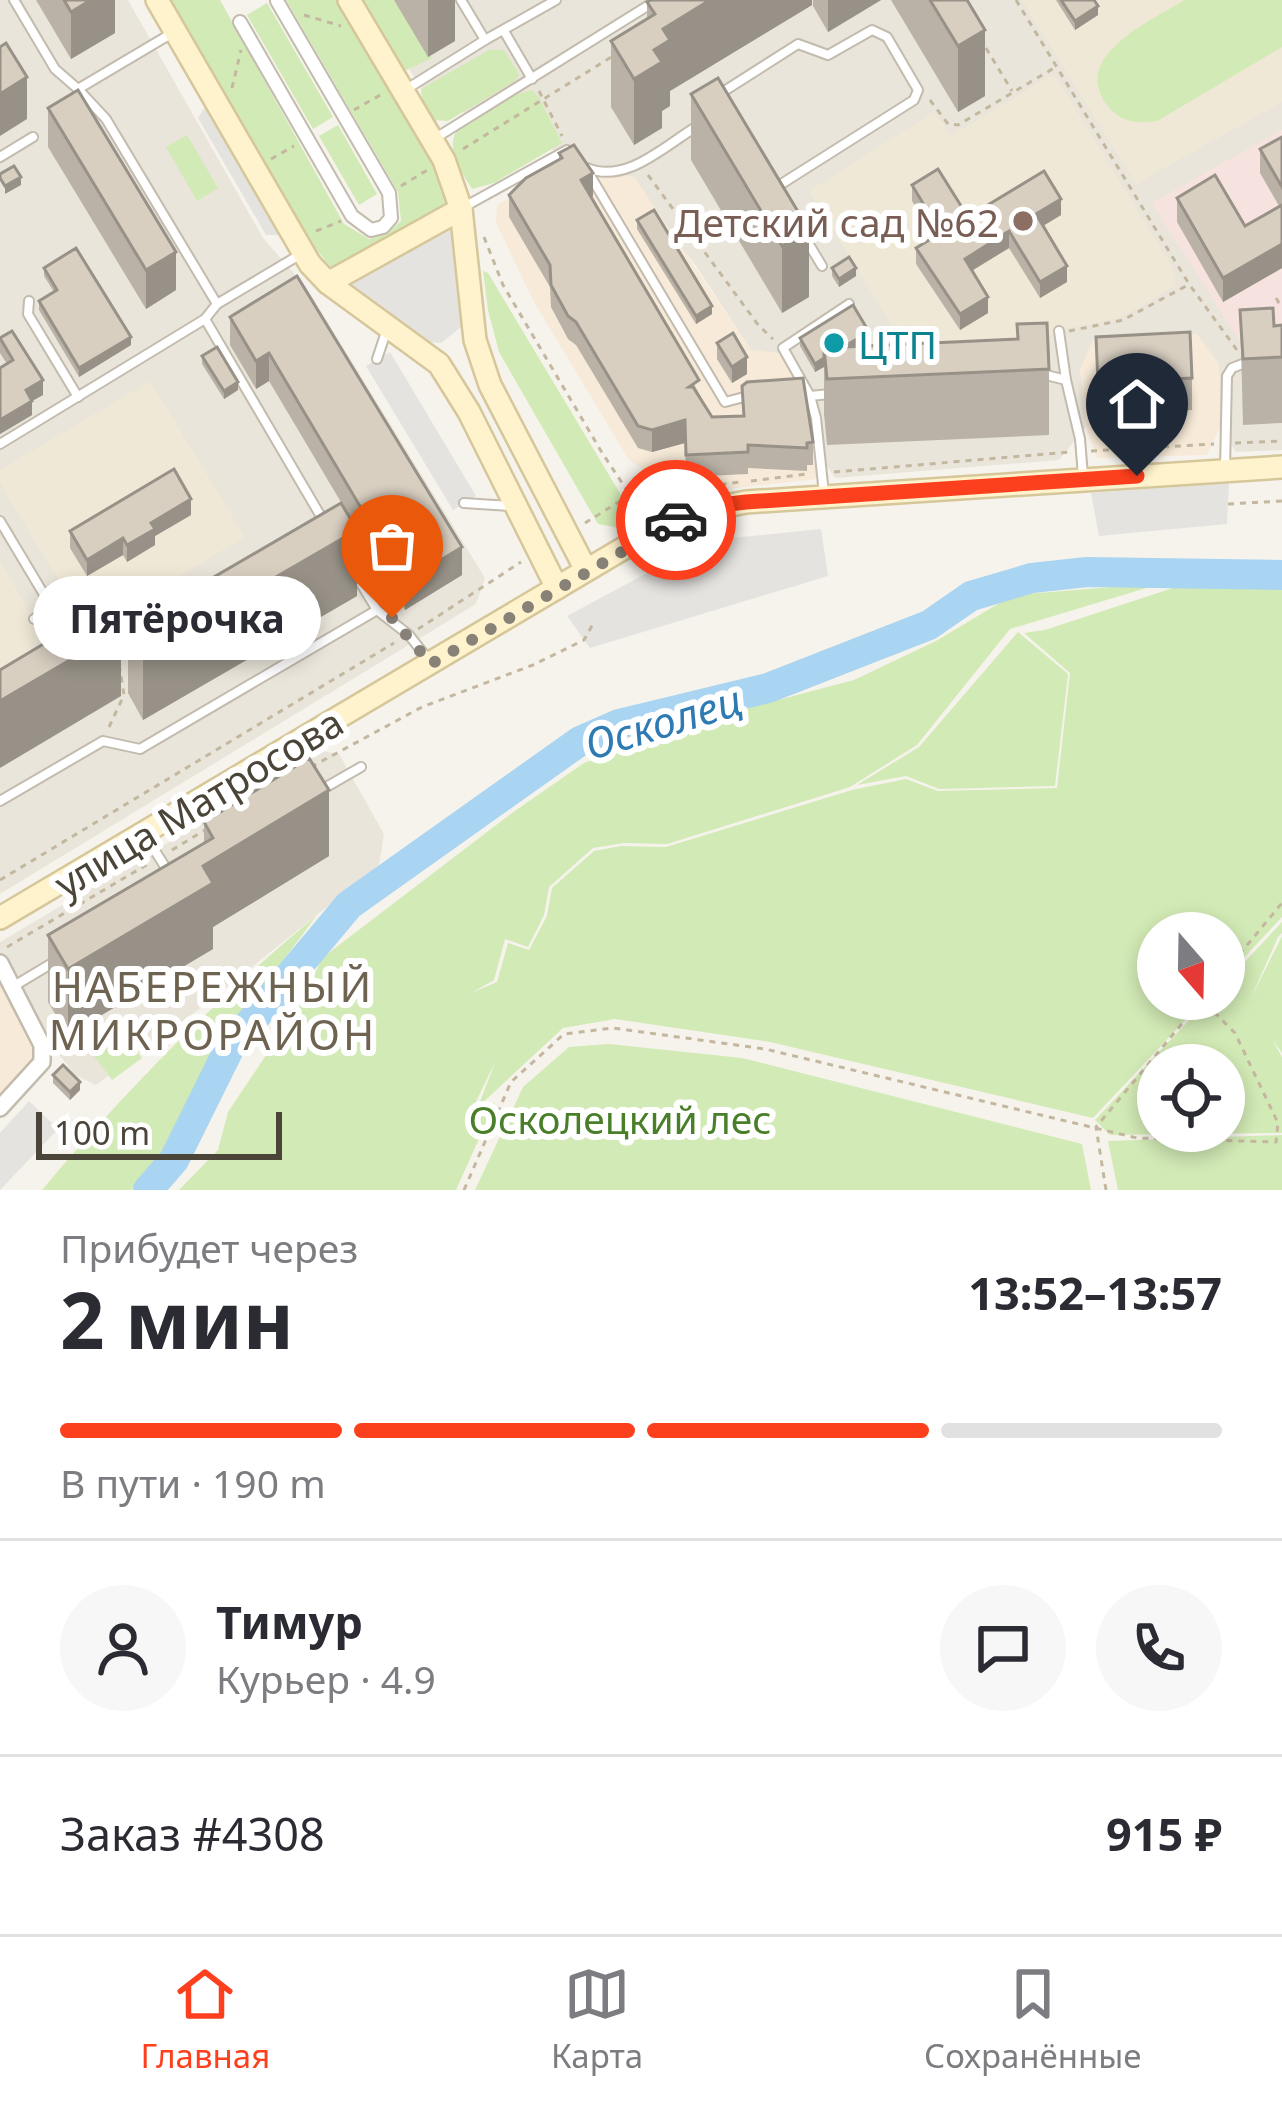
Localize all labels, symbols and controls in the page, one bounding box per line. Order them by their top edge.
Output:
place label: Детский сад №62 [674,195,999,248]
marker: Детский сад №62 [1010,208,1036,234]
place label: ЦТП [858,317,937,370]
marker: ЦТП [821,330,847,356]
pin [1086,353,1188,476]
icon: home [1104,371,1170,437]
courier [616,460,736,580]
icon: car [643,487,709,553]
pin [341,495,443,618]
icon: bag [359,513,425,579]
callout: Пятёрочка [32,576,320,660]
text: Пятёрочка [69,591,285,644]
water label: Осколец [577,670,749,772]
street label: улица Матросова [44,695,352,909]
north arrow [1137,912,1245,1020]
map controls [1137,912,1245,1152]
district label: НАБЕРЕЖНЫЙ МИКРОРАЙОН [49,957,377,1062]
button: locate [1137,1044,1245,1152]
park label: Осколецкий лес [468,1092,772,1145]
scale bar [36,1106,282,1159]
text: 100 m [54,1110,150,1155]
text: Прибудет через [60,1221,358,1274]
text: 13:52–13:57 [968,1262,1222,1323]
text: 2 мин [60,1266,294,1372]
text: В пути · 190 m [60,1456,326,1509]
button: person [60,1585,186,1711]
button: chat [940,1585,1066,1711]
button: phone [1096,1585,1222,1711]
text: Тимур [216,1591,363,1652]
text: Курьер · 4.9 [216,1652,436,1705]
text: Заказ #4308 [60,1803,325,1864]
text: 915 ₽ [1106,1803,1222,1864]
tab: Главная [140,1961,270,2078]
tab: Карта [551,1961,643,2078]
tab: Сохранённые [924,1961,1142,2078]

